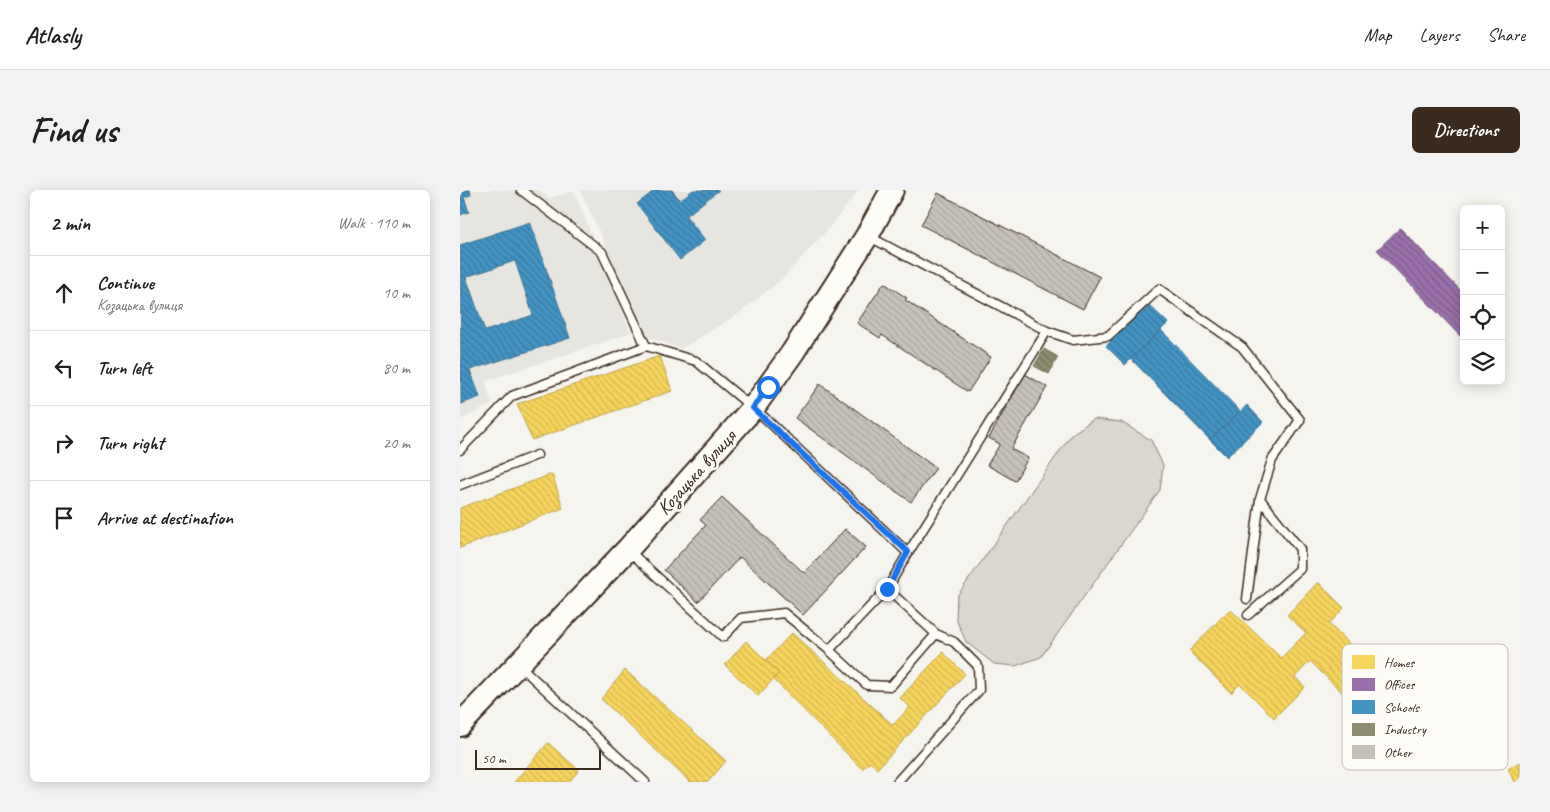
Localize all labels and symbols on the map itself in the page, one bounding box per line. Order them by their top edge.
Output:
route start [757,376,780,399]
street label: Козацька вулиця [651,423,743,521]
route end [876,578,899,601]
legend [1342,644,1508,770]
text: Homes [1384,654,1415,671]
text: Offices [1384,676,1416,693]
text: Schools [1384,699,1420,716]
text: Industry [1384,721,1427,738]
text: Other [1384,744,1413,761]
scale bar [475,747,601,770]

